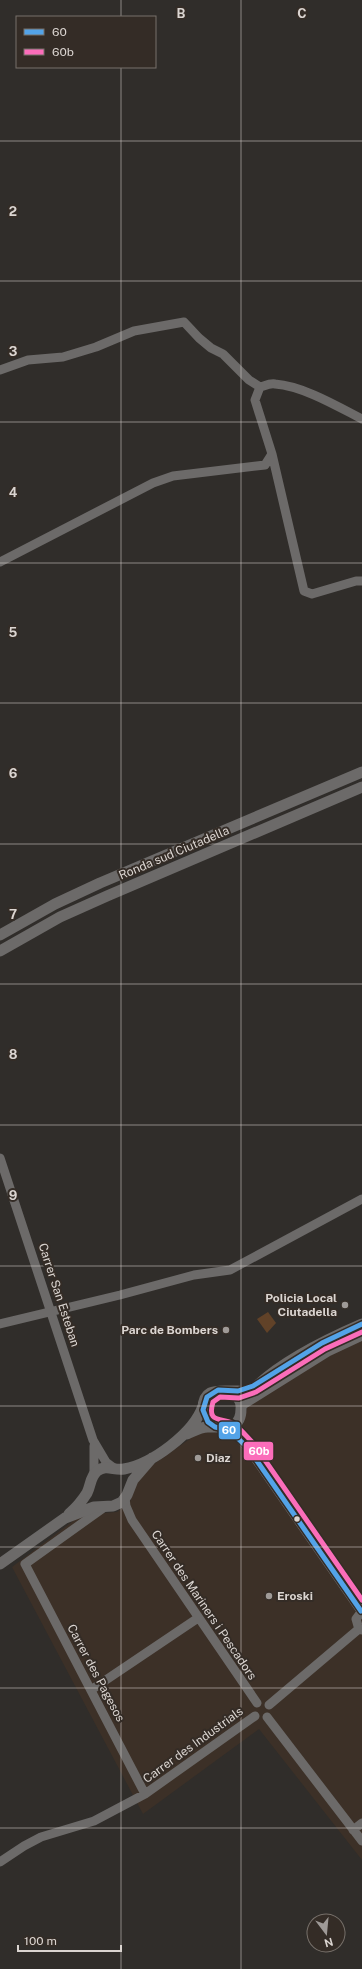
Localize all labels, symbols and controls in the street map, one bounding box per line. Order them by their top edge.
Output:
text: B [177,6,186,21]
text: C [297,6,307,21]
legend [16,16,156,68]
text: 60 [52,25,67,39]
text: 60b [52,45,74,59]
text: 2 [9,204,17,219]
text: 3 [9,344,18,359]
text: 4 [9,485,18,500]
text: 5 [9,625,18,640]
text: 6 [9,766,18,781]
street label: Ronda sud Ciutadella [117,823,231,883]
text: 7 [9,907,17,922]
text: 8 [9,1047,18,1062]
text: 9 [9,1188,17,1203]
street label: Carrer San Esteban [36,1241,82,1349]
place label: Policia Local Ciutadella [265,1291,337,1319]
marker: Policia Local Ciutadella [340,1300,350,1310]
place label: Parc de Bombers [121,1323,218,1337]
marker: Parc de Bombers [221,1325,231,1335]
line badge: 60 [218,1421,241,1440]
text: 60 [222,1424,236,1436]
line badge: 60b [243,1441,274,1461]
text: 60b [248,1445,270,1457]
place label: Diaz [206,1451,231,1465]
marker: Diaz [193,1453,203,1463]
unlabelled marker [292,1514,302,1524]
street label: Carrer des Mariners i Pescadors [149,1528,259,1682]
place label: Eroski [277,1589,313,1603]
marker: Eroski [264,1591,274,1601]
street label: Carrer des Pagesos [64,1622,128,1724]
street label: Carrer des Industrials [140,1704,246,1786]
north arrow [306,1913,346,1953]
scale bar [18,1927,121,1953]
text: 100 m [24,1934,57,1948]
text: N [323,1936,335,1950]

